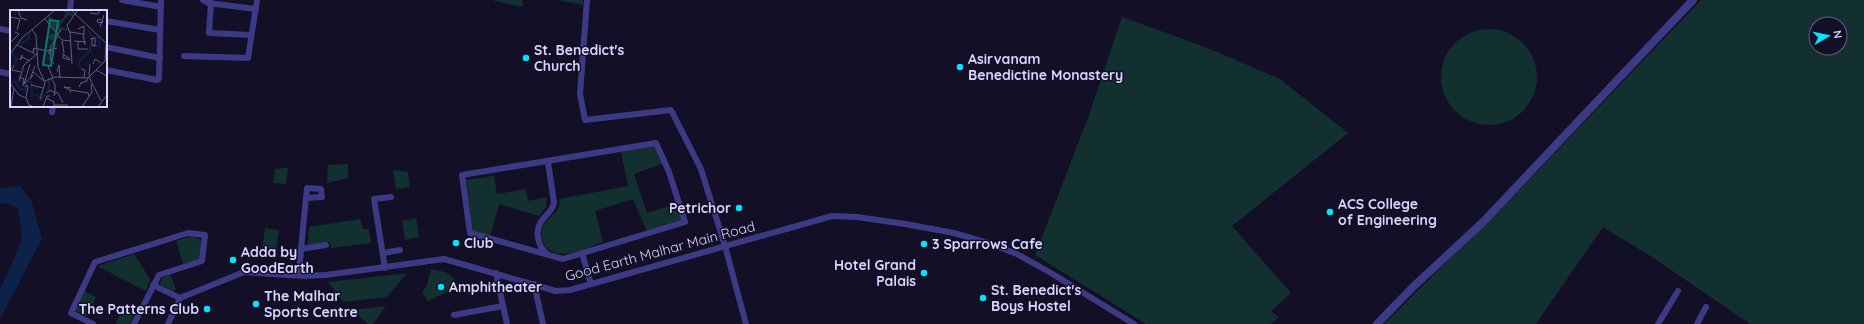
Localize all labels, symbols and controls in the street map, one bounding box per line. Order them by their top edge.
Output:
inset map [10,10,107,107]
north arrow [1808,16,1848,56]
text: N [1830,29,1845,40]
place label: St. Benedict's Church [534,41,625,75]
place label: Asirvanam Benedictine Monastery [968,50,1123,84]
marker: St. Benedict's Church [521,53,531,63]
marker: Asirvanam Benedictine Monastery [955,62,965,72]
place label: ACS College of Engineering [1338,195,1437,229]
place label: Petrichor [669,199,731,217]
marker: Petrichor [734,203,744,213]
marker: ACS College of Engineering [1325,207,1335,217]
street label: Good Earth Malhar Main Road [563,217,757,285]
place label: Club [464,234,494,252]
place label: 3 Sparrows Cafe [932,235,1043,253]
marker: Club [451,238,461,248]
marker: 3 Sparrows Cafe [919,239,929,249]
place label: Adda by GoodEarth [241,243,314,277]
marker: Adda by GoodEarth [228,255,238,265]
place label: Hotel Grand Palais [834,256,916,290]
marker: Hotel Grand Palais [919,268,929,278]
place label: Amphitheater [449,278,542,296]
place label: St. Benedict's Boys Hostel [991,281,1082,315]
marker: Amphitheater [436,282,446,292]
place label: The Malhar Sports Centre [264,287,358,321]
marker: St. Benedict's Boys Hostel [978,293,988,303]
marker: The Malhar Sports Centre [251,299,261,309]
place label: The Patterns Club [78,300,199,318]
marker: The Patterns Club [202,304,212,314]

